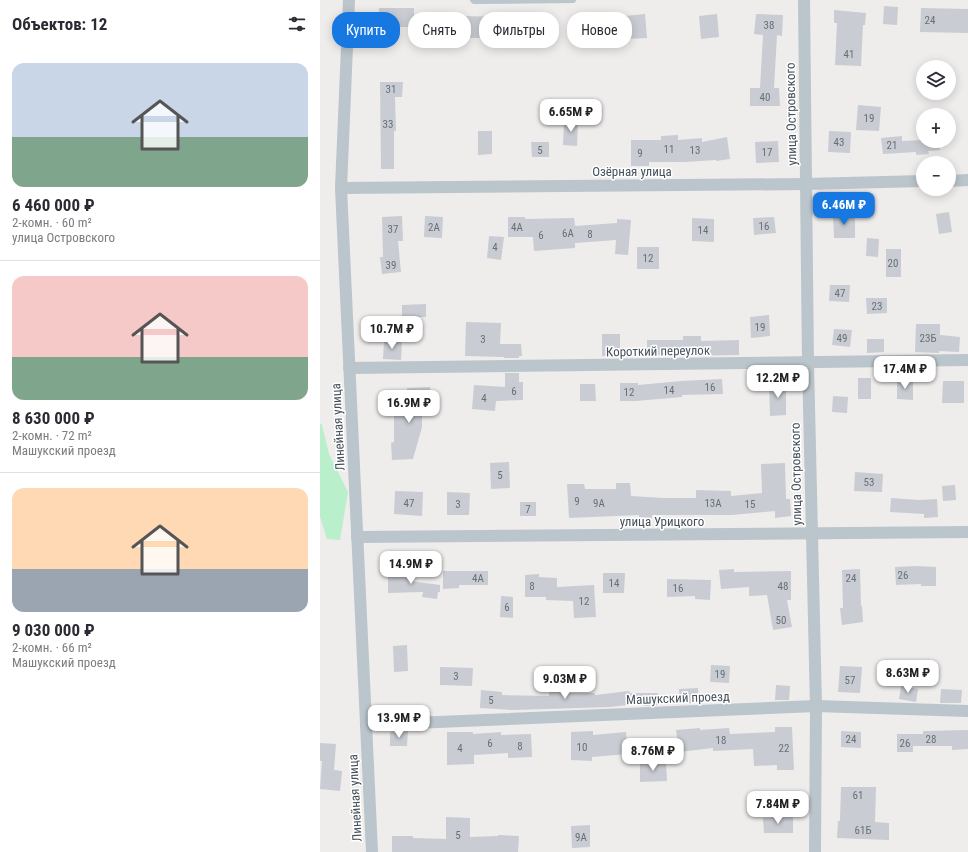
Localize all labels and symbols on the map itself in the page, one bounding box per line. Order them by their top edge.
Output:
house number: 24 [925,14,936,27]
house number: 38 [764,19,774,32]
house number: 41 [844,48,854,61]
street label: улица Островского [783,62,799,166]
house number: 31 [386,83,396,96]
house number: 40 [760,91,770,104]
pin: 6.65M ₽ [534,99,608,133]
house number: 19 [864,112,874,125]
house number: 33 [383,118,393,131]
house number: 43 [834,136,844,149]
house number: 21 [887,139,897,152]
house number: 11 [664,143,674,156]
house number: 5 [537,144,543,157]
house number: 13 [690,144,700,157]
house number: 17 [762,146,772,159]
house number: 9 [637,147,643,160]
street label: Озёрная улица [592,164,672,179]
pin: 6.46M ₽ [807,192,881,226]
house number: 16 [759,220,769,233]
house number: 2А [428,221,441,234]
house number: 4А [511,221,524,234]
house number: 37 [388,223,398,236]
house number: 14 [698,224,709,237]
house number: 6А [562,227,575,240]
house number: 8 [587,228,593,241]
house number: 6 [538,229,544,242]
house number: 4 [492,241,498,254]
house number: 12 [643,252,653,265]
house number: 20 [888,257,898,270]
house number: 39 [386,259,396,272]
house number: 47 [835,287,845,300]
house number: 23 [872,300,882,313]
pin: 10.7M ₽ [355,316,429,350]
house number: 19 [755,321,765,334]
house number: 49 [837,332,847,345]
house number: 23Б [920,332,936,345]
house number: 3 [480,333,486,346]
street label: Короткий переулок [606,343,711,359]
pin: 17.4M ₽ [868,356,942,390]
pin: 12.2M ₽ [741,365,815,399]
house number: 16 [705,381,715,394]
street label: Линейная улица [328,383,348,471]
house number: 14 [664,384,675,397]
house number: 6 [511,385,517,398]
house number: 12 [624,386,634,399]
pin: 16.9M ₽ [372,390,446,424]
house number: 4 [481,392,487,405]
street label: улица Островского [788,422,804,526]
house number: 5 [497,469,503,482]
house number: 53 [864,476,874,489]
house number: 9 [574,495,580,508]
house number: 47 [404,497,414,510]
house number: 9А [593,497,606,510]
house number: 13А [704,497,722,510]
house number: 3 [455,498,461,511]
house number: 15 [745,498,755,511]
house number: 7 [525,503,531,516]
street label: улица Урицкого [620,514,704,529]
pin: 14.9M ₽ [374,551,448,585]
house number: 26 [898,569,908,582]
house number: 4А [472,572,485,585]
house number: 24 [846,572,857,585]
house number: 14 [609,577,620,590]
house number: 8 [529,580,535,593]
house number: 48 [778,580,788,593]
house number: 16 [673,582,683,595]
house number: 12 [579,595,589,608]
house number: 6 [504,601,510,614]
house number: 50 [776,614,786,627]
pin: 8.63M ₽ [871,660,945,694]
pin: 9.03M ₽ [528,666,602,700]
house number: 19 [715,668,725,681]
house number: 3 [453,670,459,683]
house number: 57 [845,674,855,687]
street label: Машукский проезд [626,689,730,707]
house number: 5 [488,694,494,707]
pin: 13.9M ₽ [362,705,436,739]
house number: 24 [846,733,857,746]
house number: 28 [926,733,936,746]
house number: 18 [716,734,726,747]
house number: 6 [487,737,493,750]
house number: 26 [900,737,910,750]
pin: 8.76M ₽ [616,738,690,772]
house number: 8 [517,740,523,753]
house number: 10 [577,741,587,754]
house number: 4 [457,742,463,755]
house number: 22 [779,742,789,755]
street label: Линейная улица [345,754,365,842]
house number: 61 [853,789,863,802]
pin: 7.84M ₽ [741,791,815,825]
house number: 61Б [855,824,871,837]
house number: 5 [455,829,461,842]
house number: 9А [575,831,588,844]

